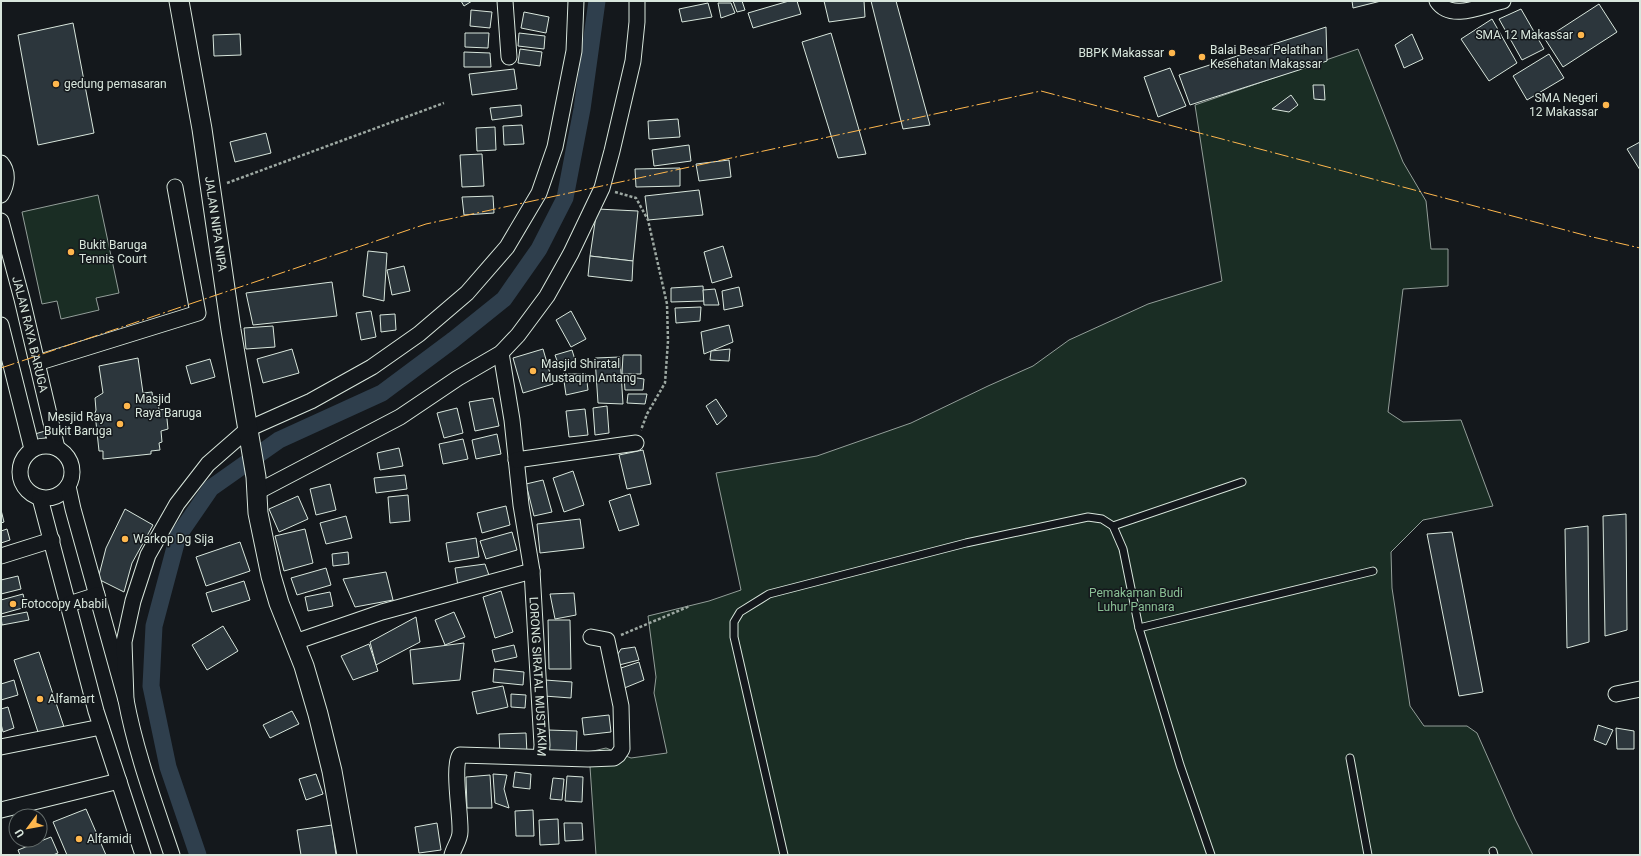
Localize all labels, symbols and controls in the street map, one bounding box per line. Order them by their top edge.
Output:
place label: SMA 12 Makassar [1475,28,1573,42]
marker: SMA 12 Makassar [1576,30,1586,40]
place label: Balai Besar Pelatihan Kesehatan Makassar [1210,43,1323,71]
place label: BBPK Makassar [1078,46,1164,60]
marker: BBPK Makassar [1167,48,1177,58]
marker: Balai Besar Pelatihan Kesehatan Makassar [1197,52,1207,62]
place label: gedung pemasaran [64,77,167,91]
marker: gedung pemasaran [51,79,61,89]
place label: SMA Negeri 12 Makassar [1529,91,1598,119]
marker: SMA Negeri 12 Makassar [1601,100,1611,110]
street label: JALAN NIPA NIPA [202,175,230,273]
place label: Bukit Baruga Tennis Court [79,238,147,266]
marker: Bukit Baruga Tennis Court [66,247,76,257]
street label: JALAN RAYA BARUGA [9,275,51,394]
place label: Masjid Shiratal Mustaqim Antang [541,357,636,385]
marker: Masjid Shiratal Mustaqim Antang [528,366,538,376]
place label: Masjid Raya Baruga [135,392,202,420]
marker: Masjid Raya Baruga [122,401,132,411]
place label: Mesjid Raya Bukit Baruga [44,410,112,438]
marker: Mesjid Raya Bukit Baruga [115,419,125,429]
place label: Warkop Dg Sija [133,532,214,546]
marker: Warkop Dg Sija [120,534,130,544]
park label: Pemakaman Budi Luhur Pannara [1089,586,1183,614]
street label: LORONG SIRATAL MUSTAKIM [526,596,549,757]
place label: Fotocopy Ababil [21,597,107,611]
marker: Fotocopy Ababil [8,599,18,609]
place label: Alfamart [48,692,95,706]
marker: Alfamart [35,694,45,704]
north arrow [8,808,48,848]
text: U [13,827,27,840]
place label: Alfamidi [87,832,132,846]
marker: Alfamidi [74,834,84,844]

